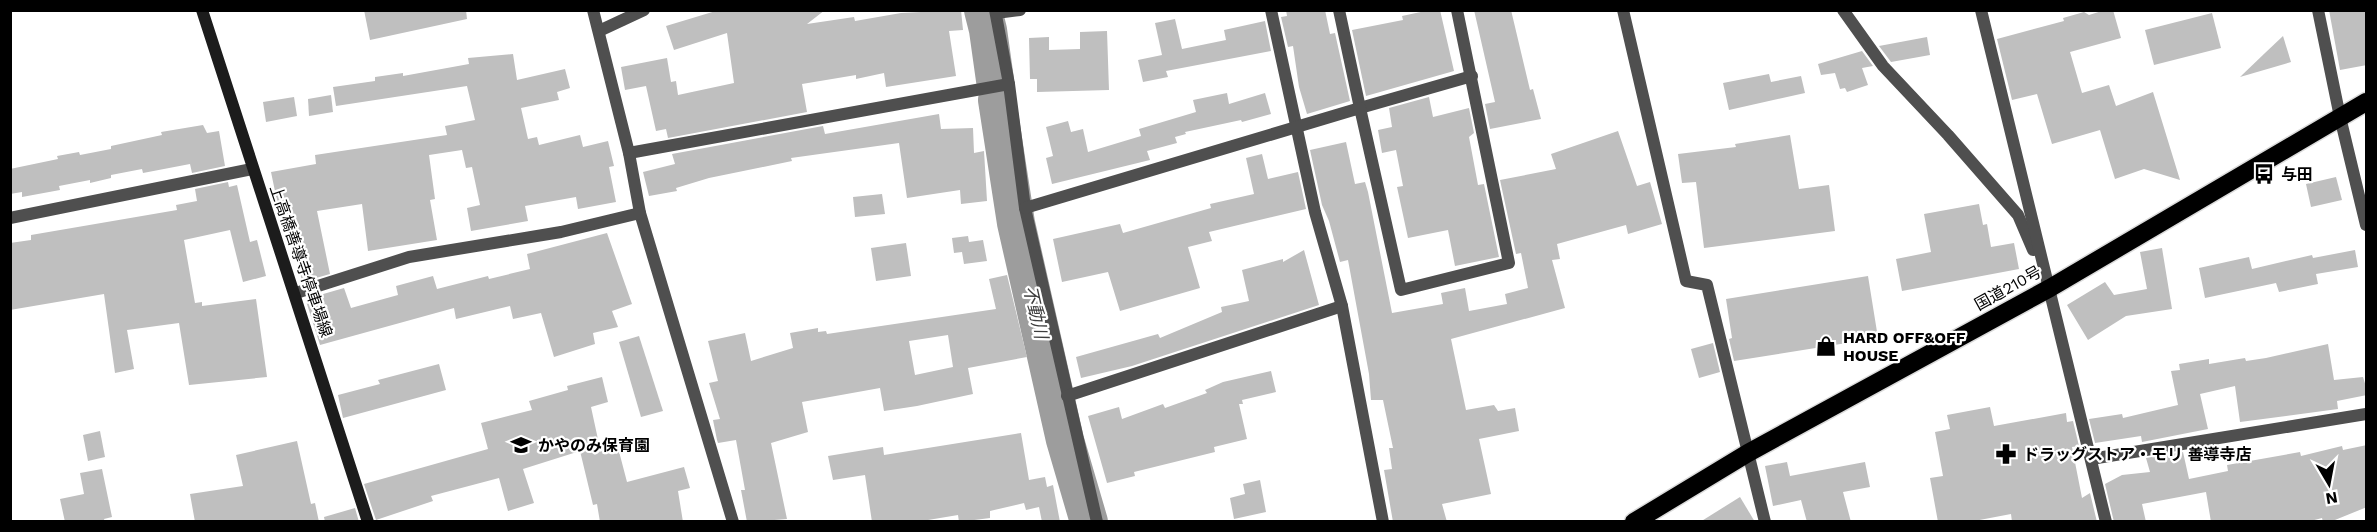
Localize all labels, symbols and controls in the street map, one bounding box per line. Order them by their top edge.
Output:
bus stop icon: 与田 [2252,162,2276,186]
place label: 与田 [2281,165,2313,184]
street label: 上高橋善導寺停車場線 [266,182,336,340]
street label: 国道210号 [1971,262,2045,314]
water label: 不動川 [1020,283,1053,343]
place label: HARD OFF&OFF HOUSE [1843,328,1966,365]
shop icon: HARD OFF&OFF HOUSE [1814,334,1838,358]
school or university icon: かやのみ保育園 [509,433,533,457]
place label: かやのみ保育園 [538,436,650,455]
pharmacy icon: ドラッグストア・モリ 善導寺店 [1994,442,2018,466]
place label: ドラッグストア・モリ 善導寺店 [2023,445,2252,464]
north arrow [2299,454,2359,514]
text: N [2324,488,2339,509]

